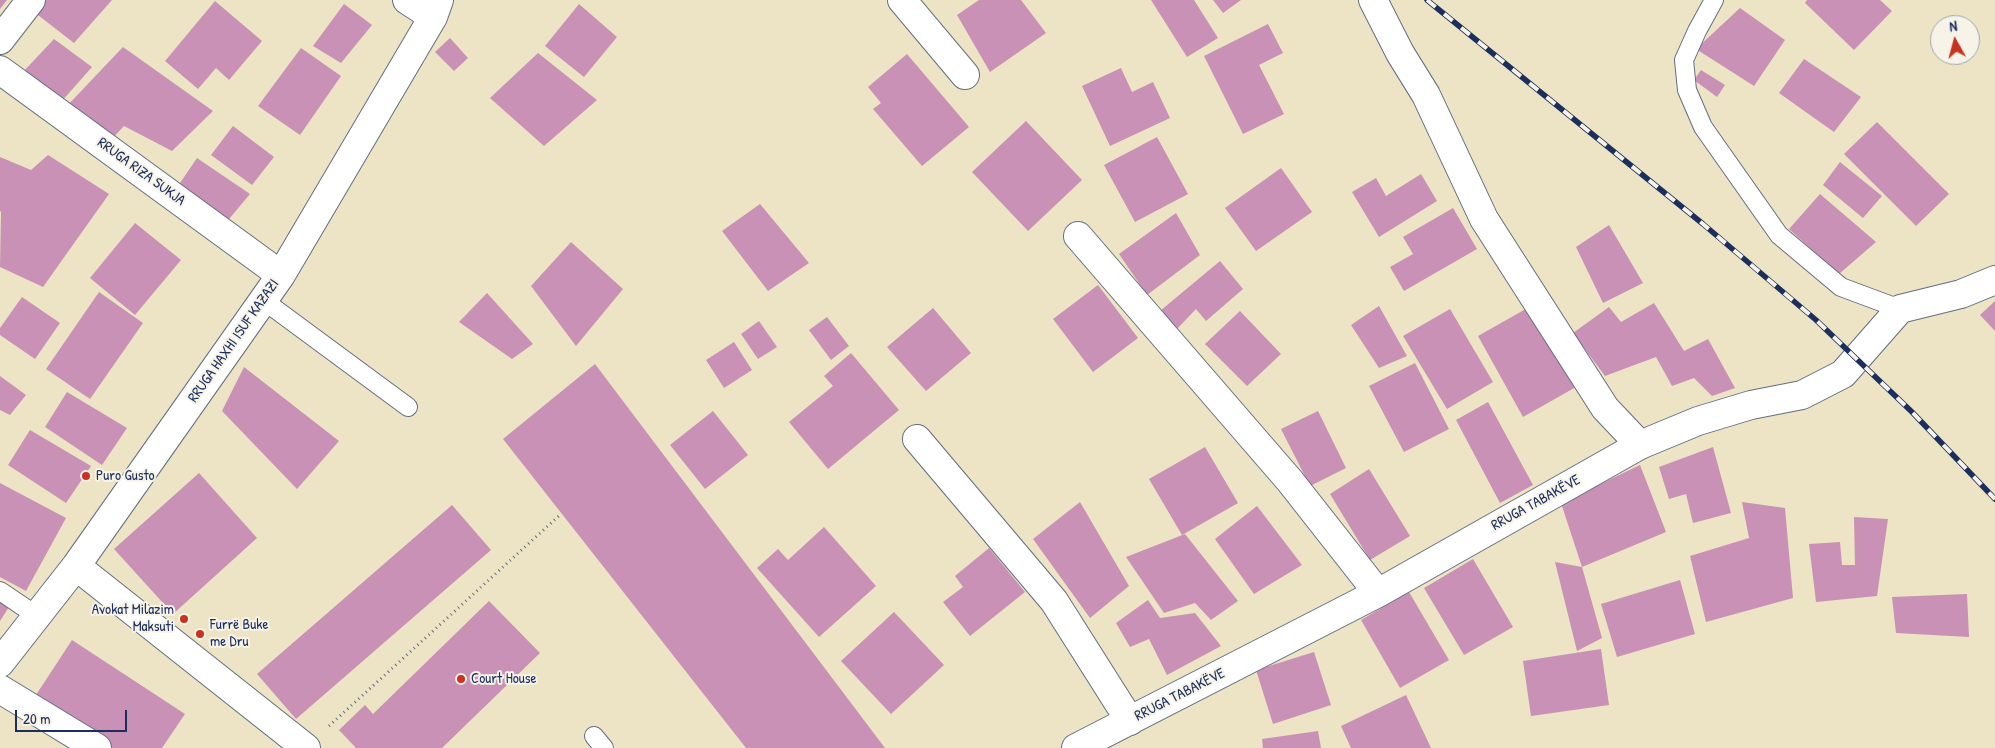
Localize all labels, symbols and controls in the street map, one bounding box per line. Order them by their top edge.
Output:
north arrow [1930,15,1980,65]
text: N [1948,16,1958,35]
street label: RRUGA RIZA SUKJA [93,134,189,210]
street label: RRUGA HAXHI ISUF KAZAZI [185,276,283,406]
place label: Puro Gusto [96,467,155,485]
marker: Puro Gusto [80,470,92,482]
street label: RRUGA TABAKËVE [1489,471,1583,535]
place label: Avokat Milazim Maksuti [92,601,174,636]
marker: Avokat Milazim Maksuti [178,613,190,625]
place label: Furrë Buke me Dru [210,616,268,651]
marker: Furrë Buke me Dru [194,628,206,640]
street label: RRUGA TABAKËVE [1132,665,1228,725]
place label: Court House [471,670,536,688]
marker: Court House [455,673,467,685]
scale bar [18,700,130,732]
text: 20 m [23,708,50,729]

